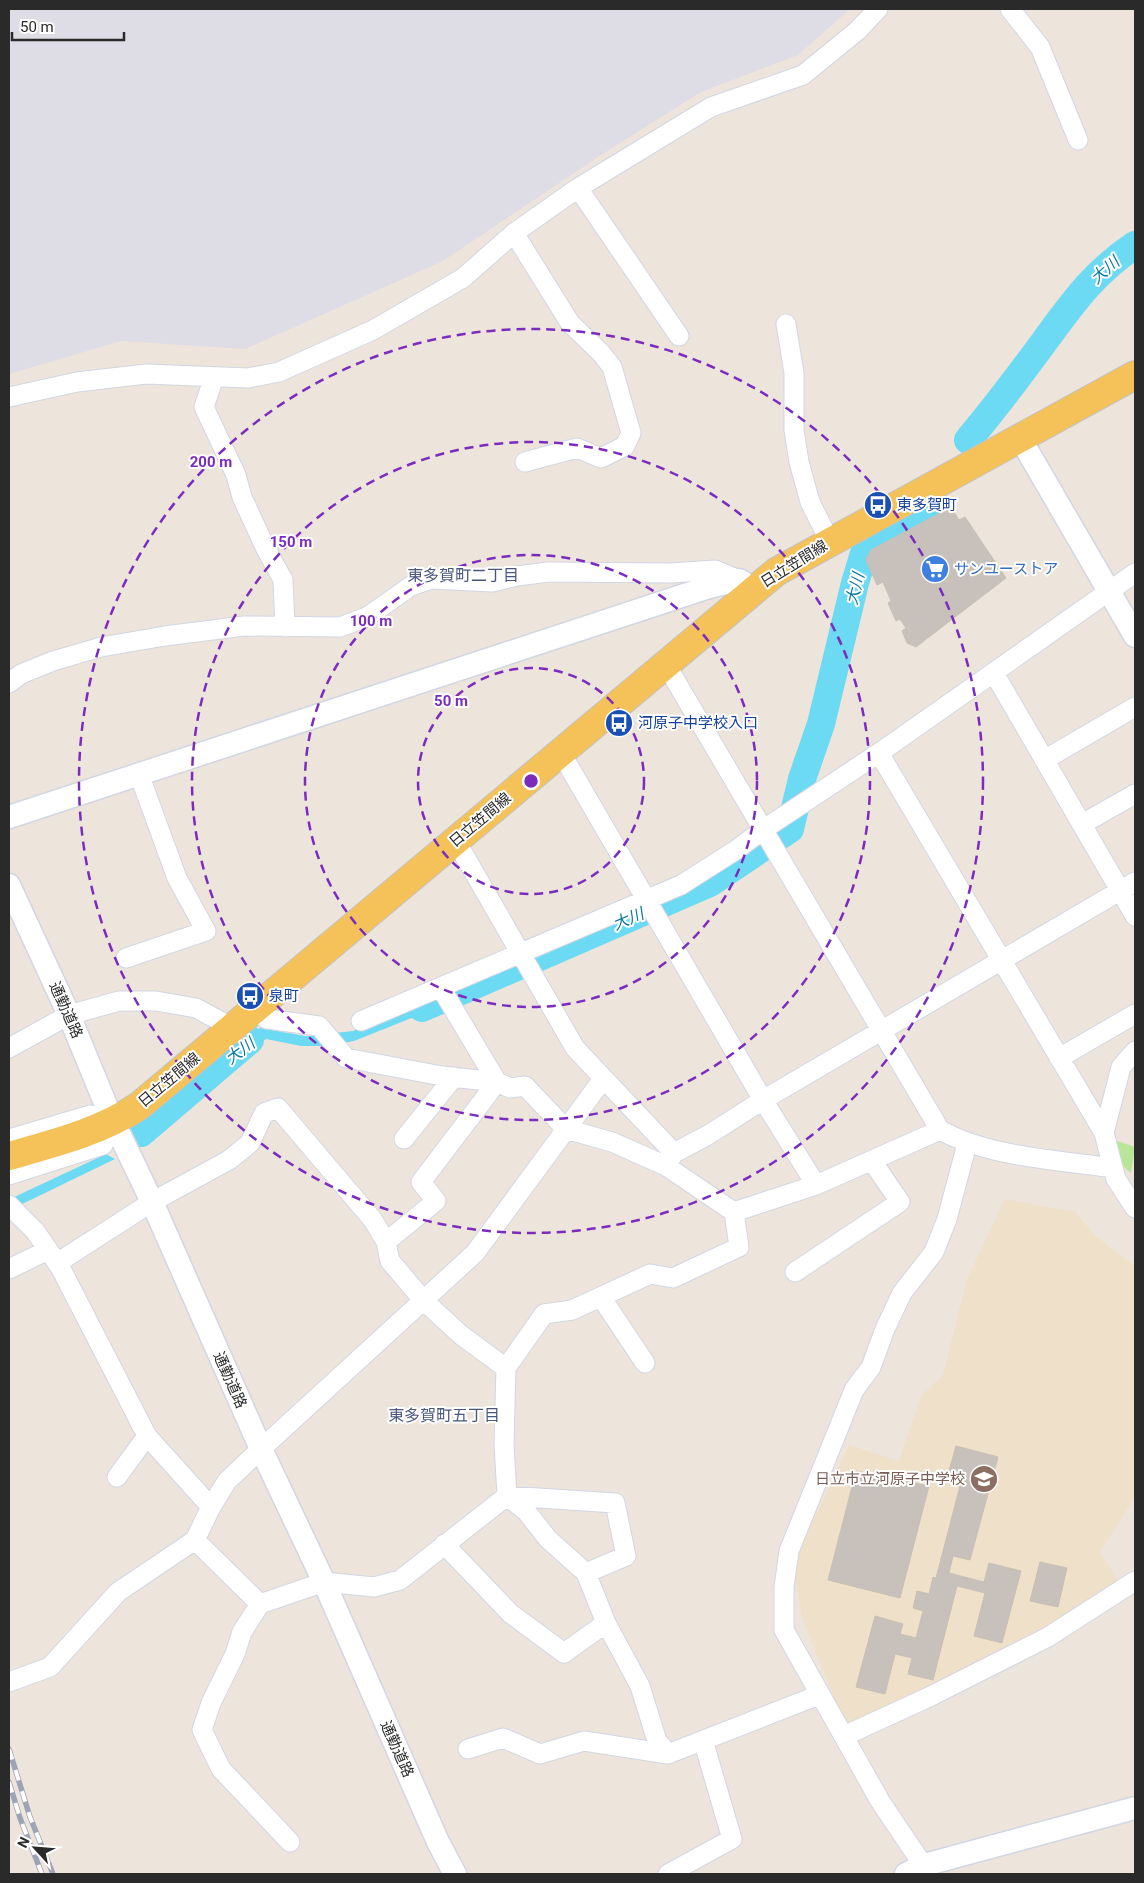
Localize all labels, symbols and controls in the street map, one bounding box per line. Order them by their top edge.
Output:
scale bar [12,10,125,42]
text: 50 m [20,18,54,36]
water label: 大川 [1087,251,1125,288]
text: 200 m [190,453,232,471]
bus stop icon: 東多賀町 [863,490,893,520]
place label: 東多賀町 [897,496,957,514]
text: 150 m [270,533,312,551]
street label: 日立笠間線 [757,536,831,592]
supermarket icon: サンユーストア [920,554,950,584]
place label: サンユーストア [954,560,1058,578]
district label: 東多賀町二丁目 [407,566,519,585]
water label: 大川 [842,569,869,607]
text: 100 m [350,612,392,630]
text: 50 m [434,692,468,710]
bus stop icon: 河原子中学校入口 [604,708,634,738]
place label: 河原子中学校入口 [638,714,758,732]
centre of rings [522,772,540,790]
street label: 日立笠間線 [445,789,515,851]
water label: 大川 [610,903,648,934]
street label: 通勤道路 [46,979,86,1041]
bus stop icon: 泉町 [235,981,265,1011]
place label: 泉町 [269,987,299,1005]
water label: 大川 [221,1033,260,1068]
street label: 日立笠間線 [134,1049,204,1111]
street label: 通勤道路 [210,1349,250,1411]
district label: 東多賀町五丁目 [388,1406,500,1425]
school or university icon: 日立市立河原子中学校 [969,1464,999,1494]
place label: 日立市立河原子中学校 [815,1470,965,1488]
street label: 通勤道路 [377,1718,417,1780]
north arrow [10,1823,60,1873]
text: N [14,1834,33,1850]

